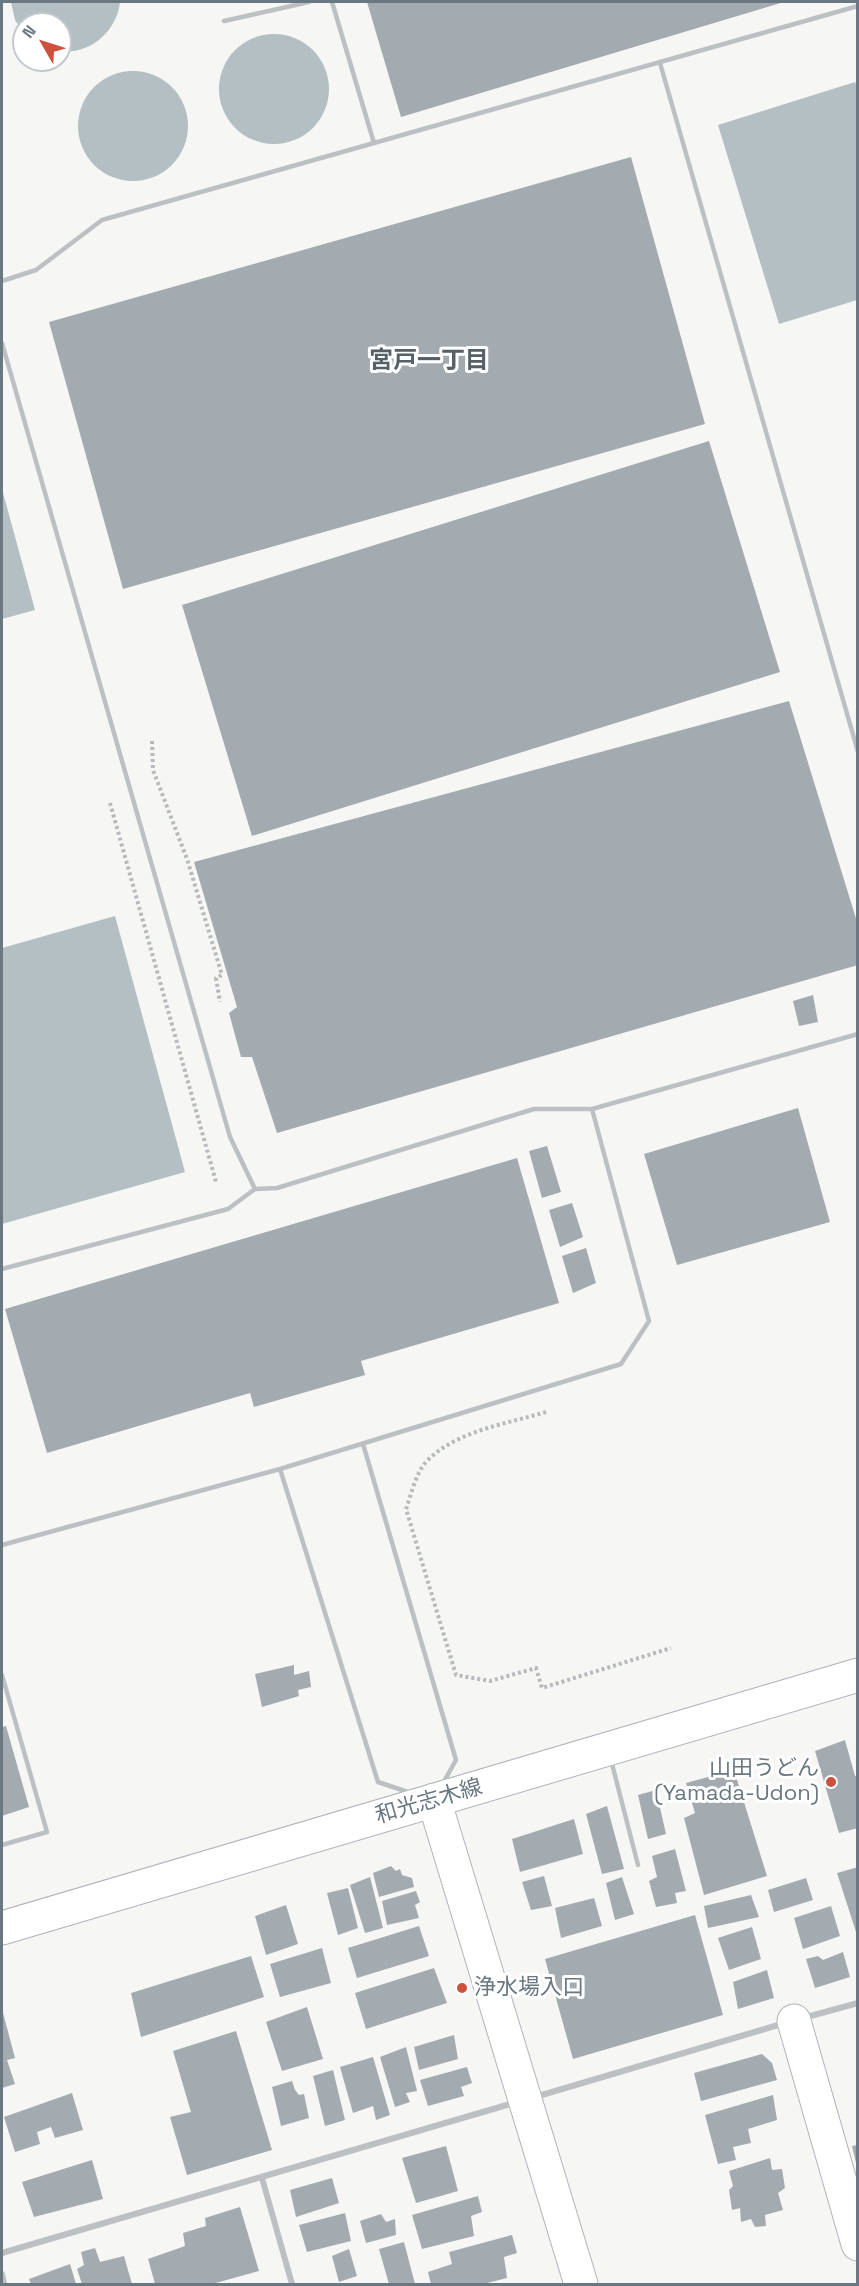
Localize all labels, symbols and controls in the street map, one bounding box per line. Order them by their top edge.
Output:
north arrow [12,12,72,72]
text: N [18,21,41,42]
district label: 宮戸一丁目 [369,347,489,375]
place label: 山田うどん (Yamada-Udon) [654,1756,819,1808]
street label: 和光志木線 [372,1774,486,1830]
marker: 山田うどん (Yamada-Udon) [824,1775,838,1789]
place label: 浄水場入口 [474,1975,584,2001]
marker: 浄水場入口 [455,1981,469,1995]

